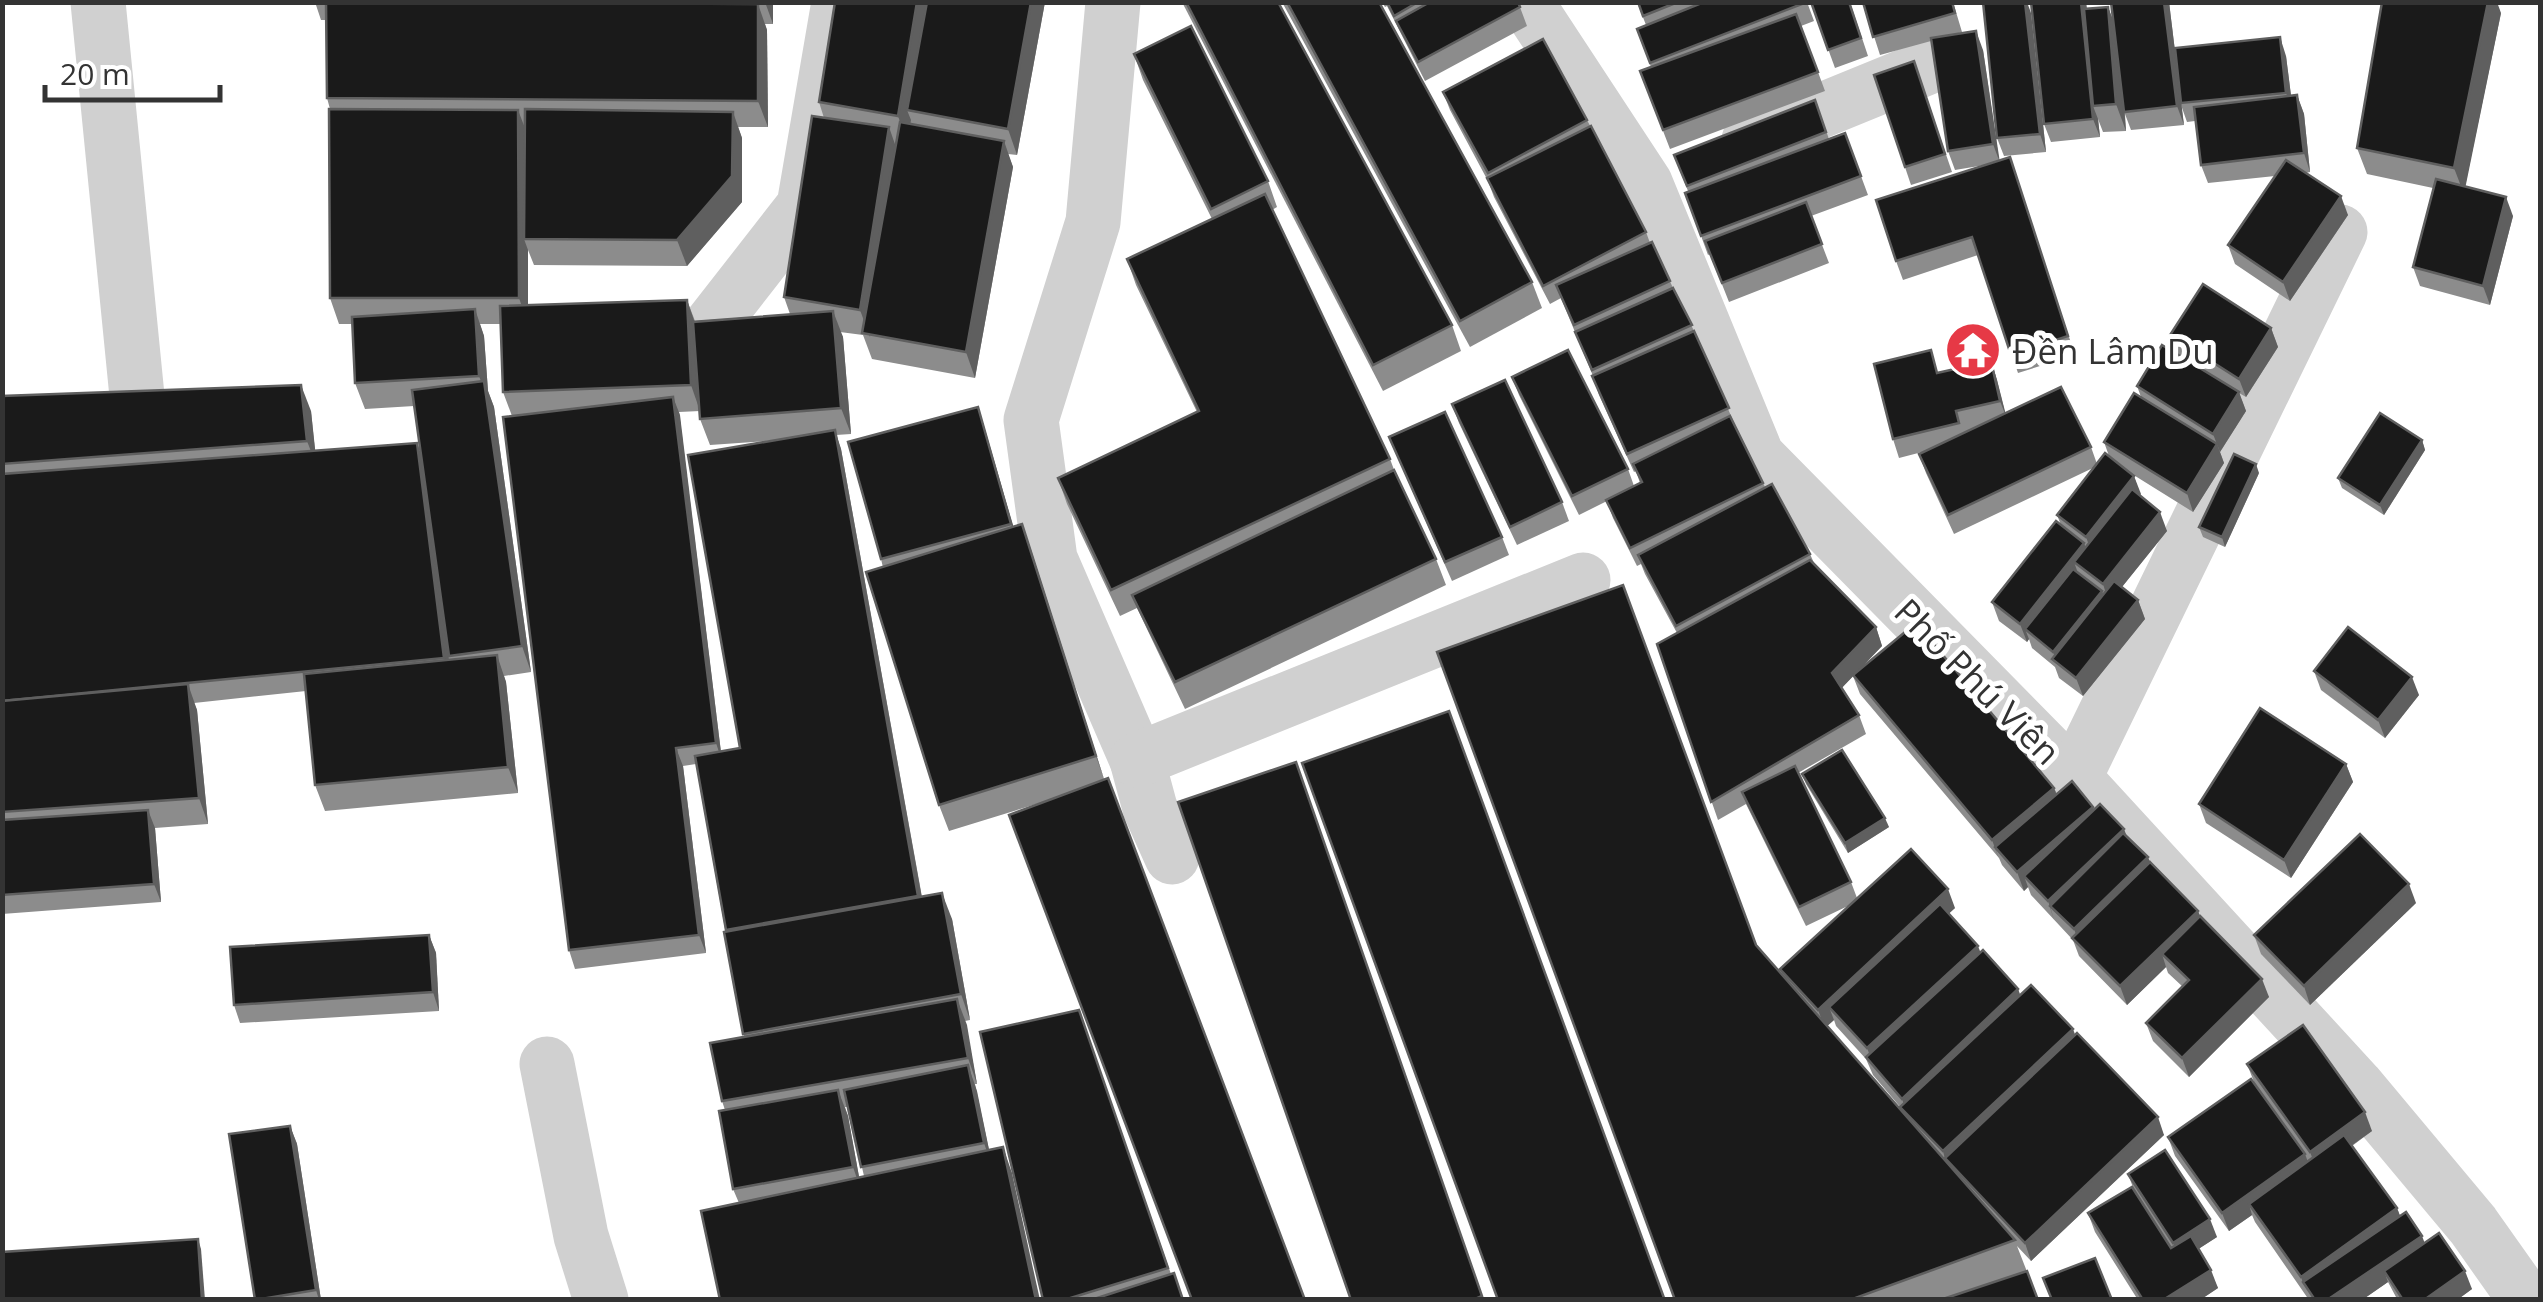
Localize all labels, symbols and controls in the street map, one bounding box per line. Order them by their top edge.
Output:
scale bar [45,40,220,102]
text: 20 m [60,53,130,94]
temple icon: Đền Lâm Du [1943,320,2003,380]
place label: Đền Lâm Du [2012,327,2214,374]
street label: Phố Phú Viên [1885,588,2071,774]

